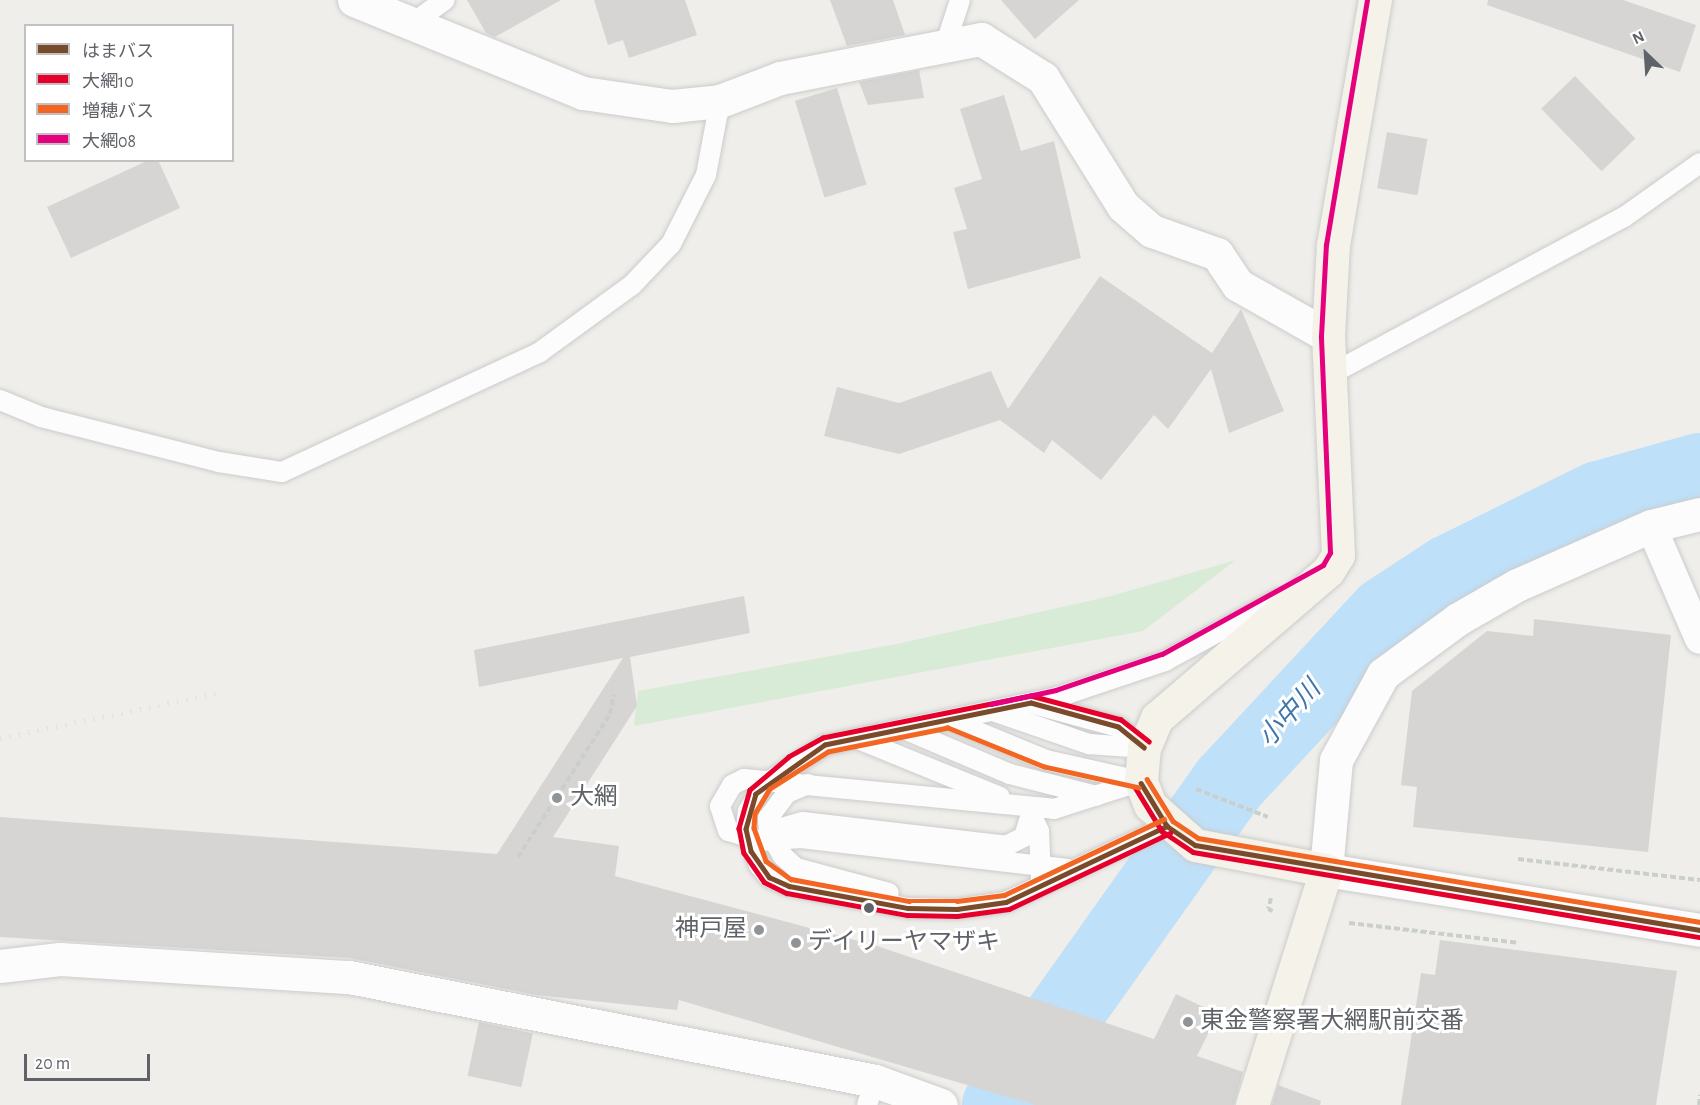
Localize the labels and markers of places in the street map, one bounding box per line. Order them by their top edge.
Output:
place label: 大網 [570,784,618,812]
marker: 大網 [548,789,566,807]
unlabelled marker [863,902,875,914]
place label: 神戸屋 [675,916,747,944]
marker: 神戸屋 [752,923,766,937]
place label: デイリーヤマザキ [808,929,1000,957]
marker: デイリーヤマザキ [789,936,803,950]
place label: 東金警察署大網駅前交番 [1200,1008,1464,1036]
marker: 東金警察署大網駅前交番 [1181,1015,1195,1029]

